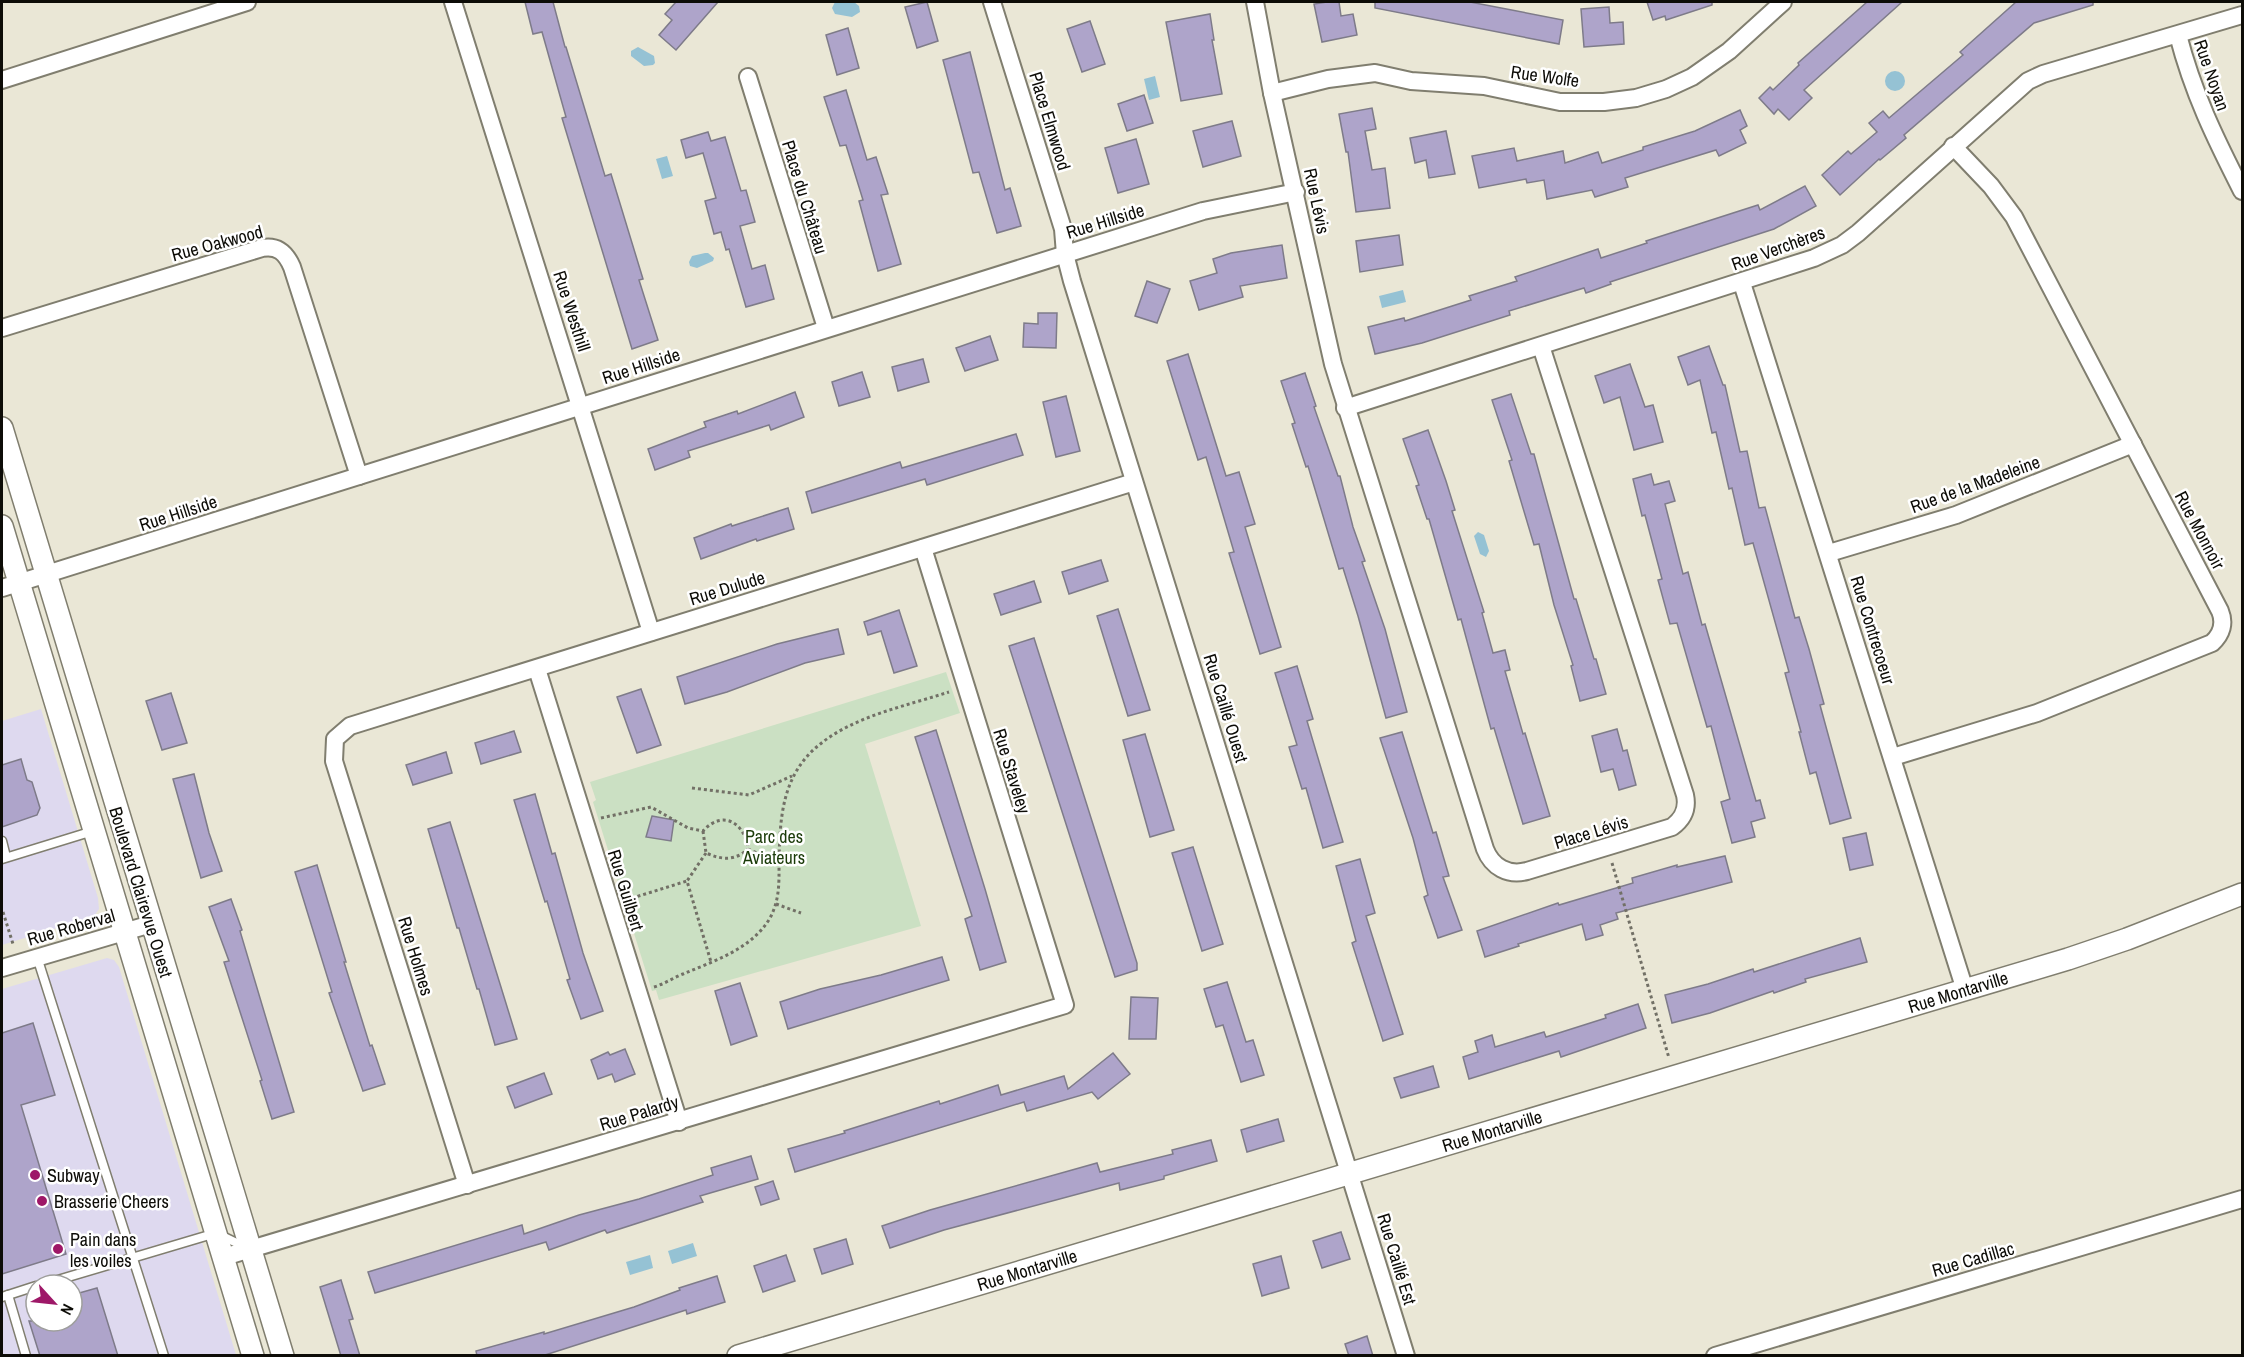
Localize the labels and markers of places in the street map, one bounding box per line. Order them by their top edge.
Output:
place label: Subway [47,1163,100,1188]
marker: Subway [28,1168,42,1182]
place label: Brasserie Cheers [54,1189,169,1214]
marker: Brasserie Cheers [35,1194,49,1208]
place label: Pain dans les voiles [70,1227,136,1273]
marker: Pain dans les voiles [51,1242,65,1256]

